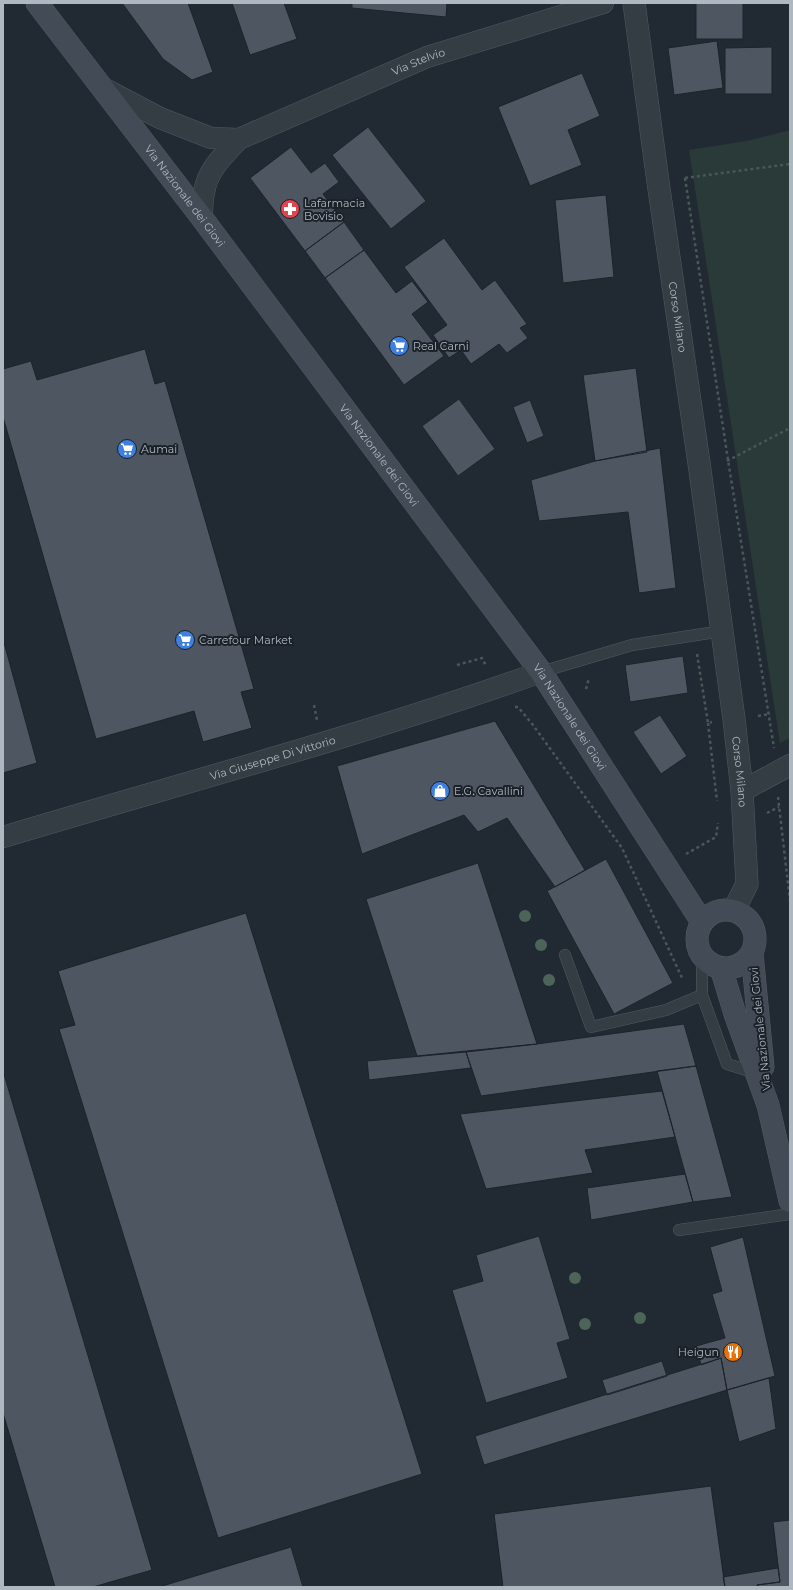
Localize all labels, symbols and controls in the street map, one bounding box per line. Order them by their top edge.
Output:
street label: Via Stelvio [389,45,447,79]
street label: Via Nazionale dei Giovi [142,142,228,250]
place label: Lafarmacia Bovisio [304,196,365,223]
pharmacy icon: Lafarmacia Bovisio [279,198,301,220]
street label: Corso Milano [666,281,690,353]
supermarket icon: Real Carni [388,335,410,357]
place label: Real Carni [413,339,469,353]
street label: Via Nazionale dei Giovi [336,401,422,509]
supermarket icon: Aumai [116,438,138,460]
place label: Aumai [141,442,177,456]
supermarket icon: Carrefour Market [174,629,196,651]
place label: Carrefour Market [199,633,293,647]
street label: Via Nazionale dei Giovi [530,661,609,773]
street label: Via Giuseppe Di Vittorio [208,733,337,783]
street label: Corso Milano [729,735,750,808]
shop icon: E.G. Cavallini [429,780,451,802]
place label: E.G. Cavallini [454,784,523,798]
street label: Via Nazionale dei Giovi [747,966,773,1091]
restaurant icon: Heigun [722,1341,744,1363]
place label: Heigun [678,1345,719,1359]

